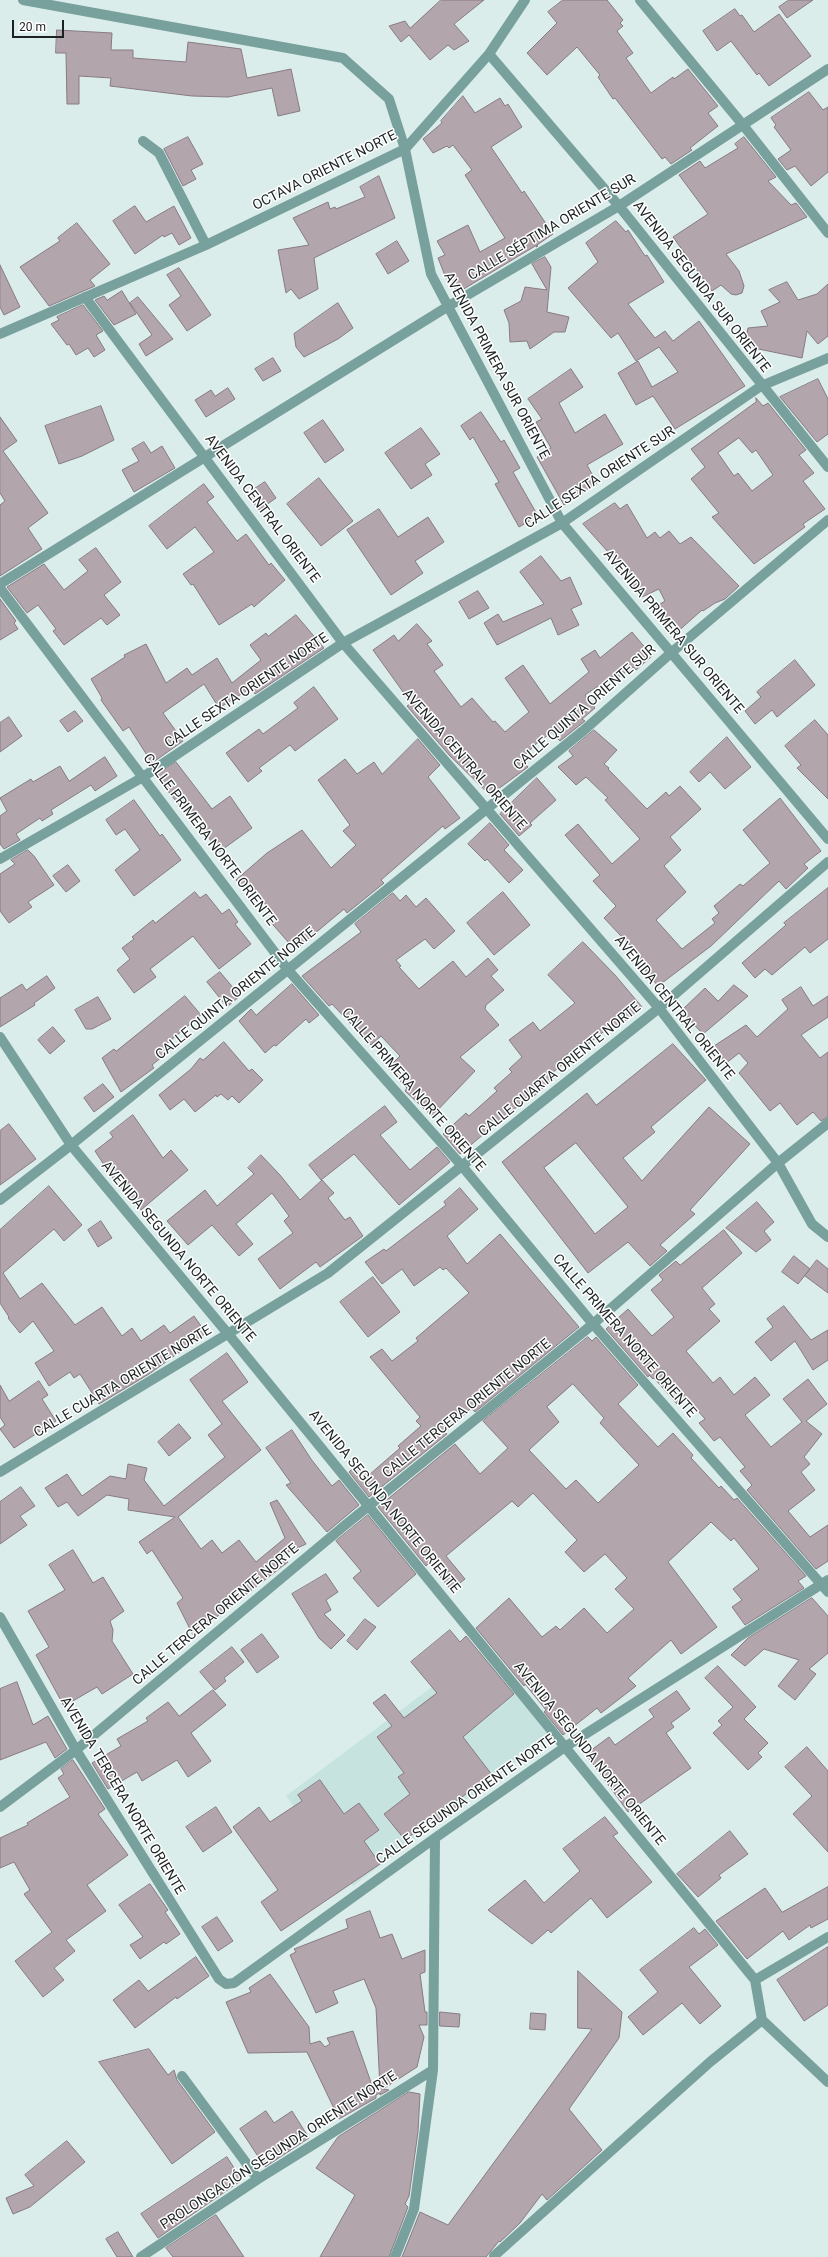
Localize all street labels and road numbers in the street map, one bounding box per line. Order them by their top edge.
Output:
street label: OCTAVA ORIENTE NORTE [250,127,400,215]
street label: CALLE SÉPTIMA ORIENTE SUR [465,171,639,285]
street label: AVENIDA SEGUNDA SUR ORIENTE [629,198,773,376]
street label: AVENIDA PRIMERA SUR ORIENTE [439,270,553,462]
street label: CALLE SEXTA ORIENTE SUR [522,423,678,533]
street label: AVENIDA CENTRAL ORIENTE [201,432,323,586]
street label: AVENIDA PRIMERA SUR ORIENTE [599,546,747,718]
street label: CALLE SEXTA ORIENTE NORTE [162,630,332,752]
street label: CALLE QUINTA ORIENTE SUR [510,642,660,774]
street label: AVENIDA CENTRAL ORIENTE [398,686,530,834]
street label: CALLE PRIMERA NORTE ORIENTE [139,751,279,929]
street label: CALLE QUINTA ORIENTE NORTE [153,924,319,1064]
street label: AVENIDA CENTRAL ORIENTE [611,932,737,1084]
street label: CALLE CUARTA ORIENTE NORTE [475,999,645,1141]
street label: CALLE PRIMERA NORTE ORIENTE [337,1005,489,1175]
street label: AVENIDA SEGUNDA NORTE ORIENTE [97,1158,259,1346]
street label: CALLE PRIMERA NORTE ORIENTE [548,1251,700,1421]
street label: CALLE CUARTA ORIENTE NORTE [31,1322,215,1442]
street label: CALLE TERCERA ORIENTE NORTE [379,1336,555,1482]
street label: AVENIDA SEGUNDA NORTE ORIENTE [305,1407,463,1597]
street label: CALLE TERCERA ORIENTE NORTE [130,1541,302,1689]
street label: AVENIDA SEGUNDA NORTE ORIENTE [510,1659,668,1849]
street label: AVENIDA TERCERA NORTE ORIENTE [56,1694,188,1898]
street label: CALLE SEGUNDA ORIENTE NORTE [373,1731,559,1869]
street label: PROLONGACIÓN SEGUNDA ORIENTE NORTE [158,2068,400,2234]

